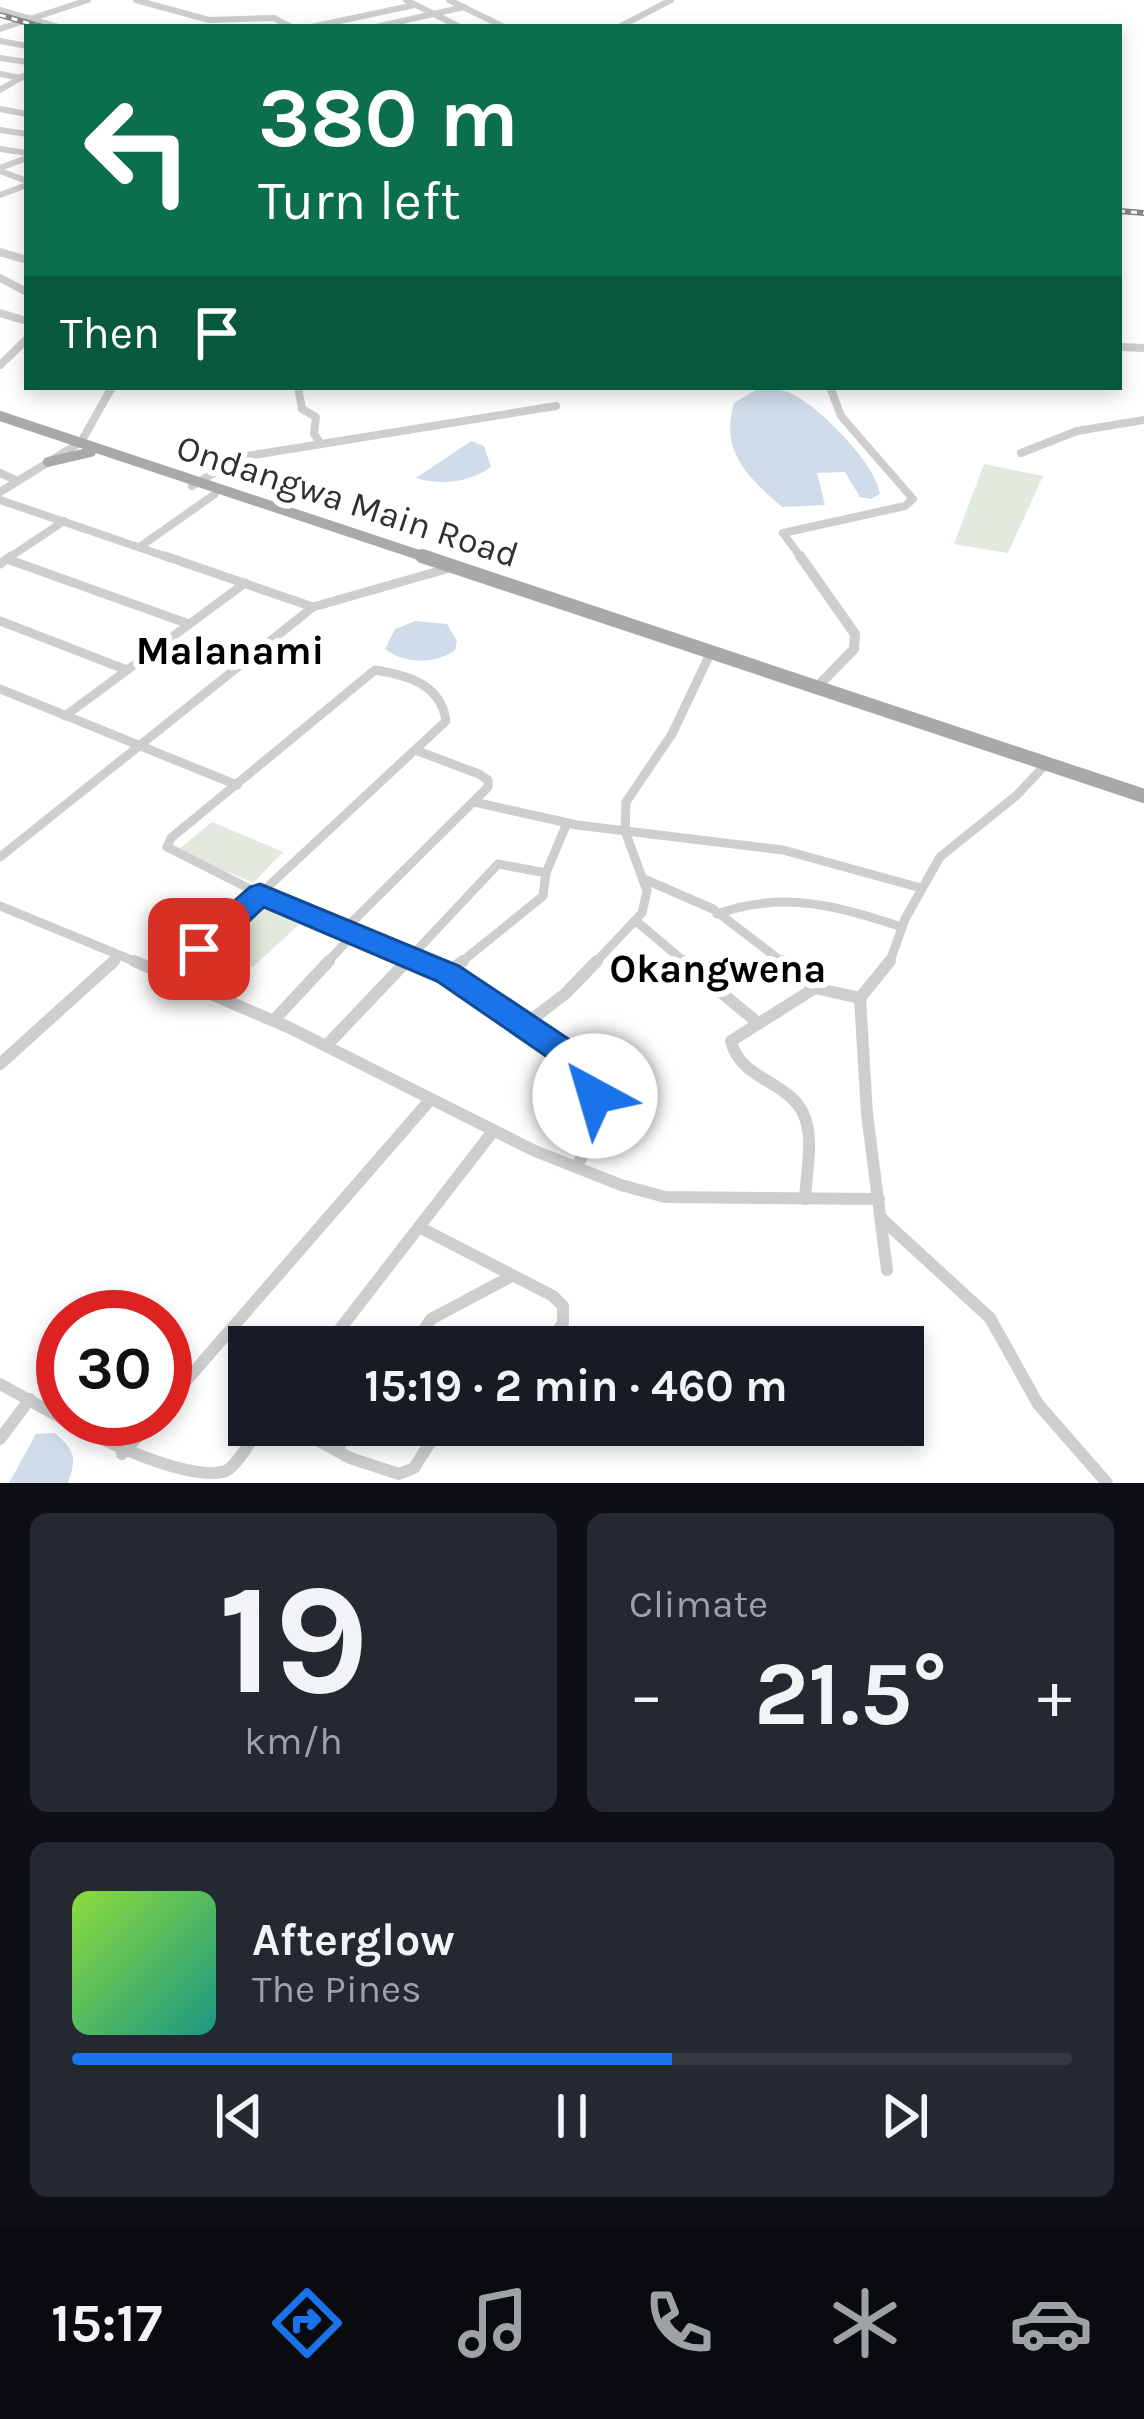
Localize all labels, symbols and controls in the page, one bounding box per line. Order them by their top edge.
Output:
text: 380 m [258,69,519,167]
icon: left [60,72,216,228]
text: Turn left [258,169,461,233]
icon: arrive [184,300,250,366]
text: Then [60,307,160,359]
street label: Ondangwa Main Road [172,426,524,576]
district label: Malanami [136,628,324,674]
pin [148,898,250,1000]
icon: arrive [166,916,232,982]
district label: Okangwena [610,946,826,992]
position arrow [532,1033,658,1159]
speed limit sign: 30 [36,1290,192,1446]
text: 15:19 · 2 min · 460 m [364,1360,788,1412]
text: 19 [218,1549,369,1731]
text: Climate [629,1581,768,1627]
text: 21.5° [754,1641,947,1747]
text: − [629,1656,664,1734]
text: + [1037,1656,1072,1734]
text: km/h [244,1718,343,1764]
text: Afterglow [252,1914,455,1966]
text: The Pines [252,1966,422,2012]
icon: previous [206,2083,272,2149]
icon: pause [539,2083,605,2149]
icon: next [872,2083,938,2149]
icon: directions [265,2281,349,2365]
icon: music [451,2281,535,2365]
icon: phone [637,2281,721,2365]
icon: climate [823,2281,907,2365]
icon: car [1009,2281,1093,2365]
text: 15:17 [51,2291,162,2355]

